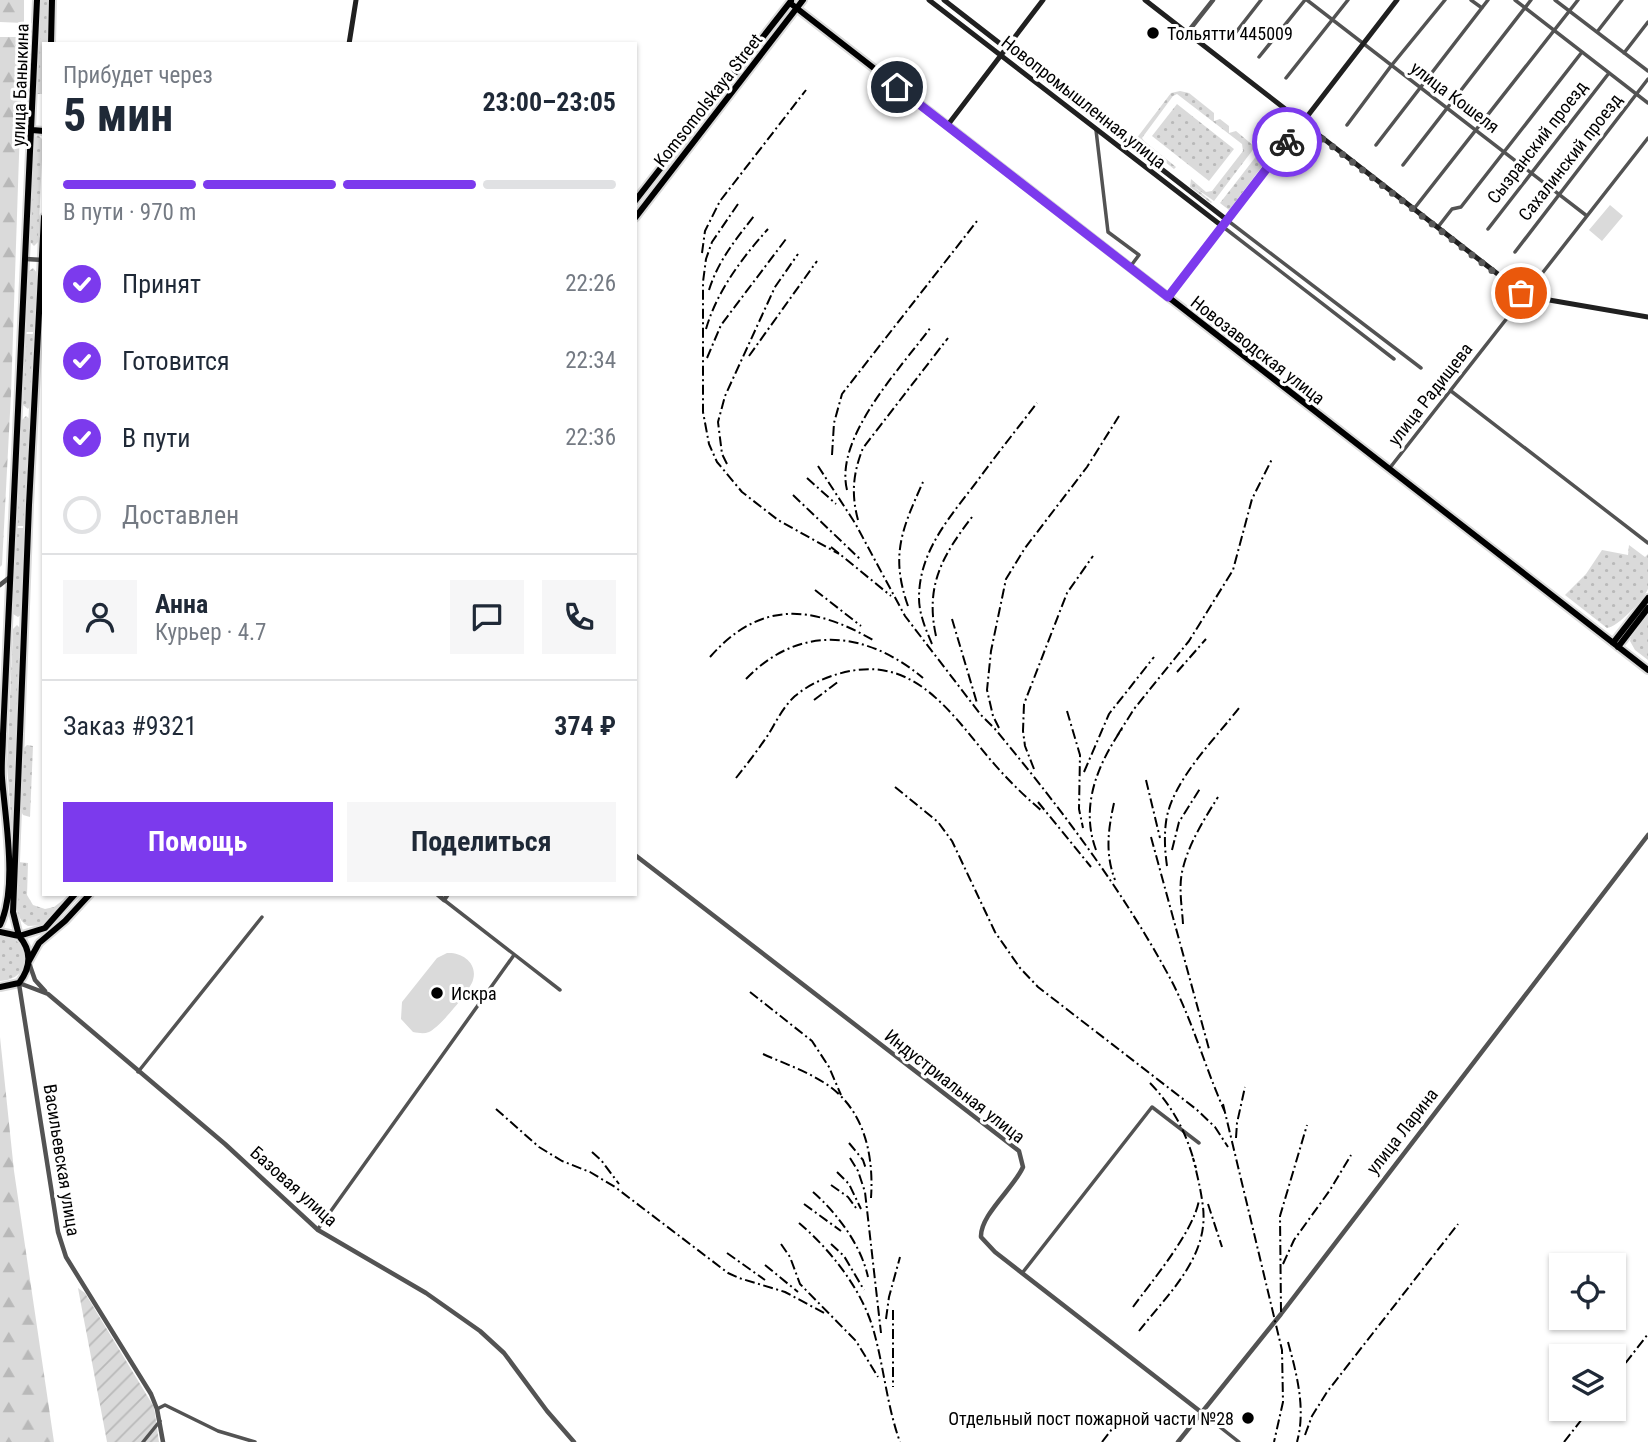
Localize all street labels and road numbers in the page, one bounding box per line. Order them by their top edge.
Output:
street label: улица Баныкина [7,23,33,147]
street label: Komsomolskaya Street [649,29,767,171]
street label: Новопромышленная улица [998,31,1170,173]
street label: улица Кошеля [1407,57,1503,137]
street label: Сызранский проезд [1483,76,1592,207]
street label: Сахалинский проезд [1514,89,1626,225]
street label: Новозаводская улица [1187,291,1329,409]
street label: улица Радищева [1383,339,1477,449]
street label: Индустриальная улица [881,1025,1029,1147]
street label: Васильевская улица [40,1083,84,1237]
street label: улица Ларина [1362,1084,1442,1178]
street label: Базовая улица [246,1142,342,1230]

